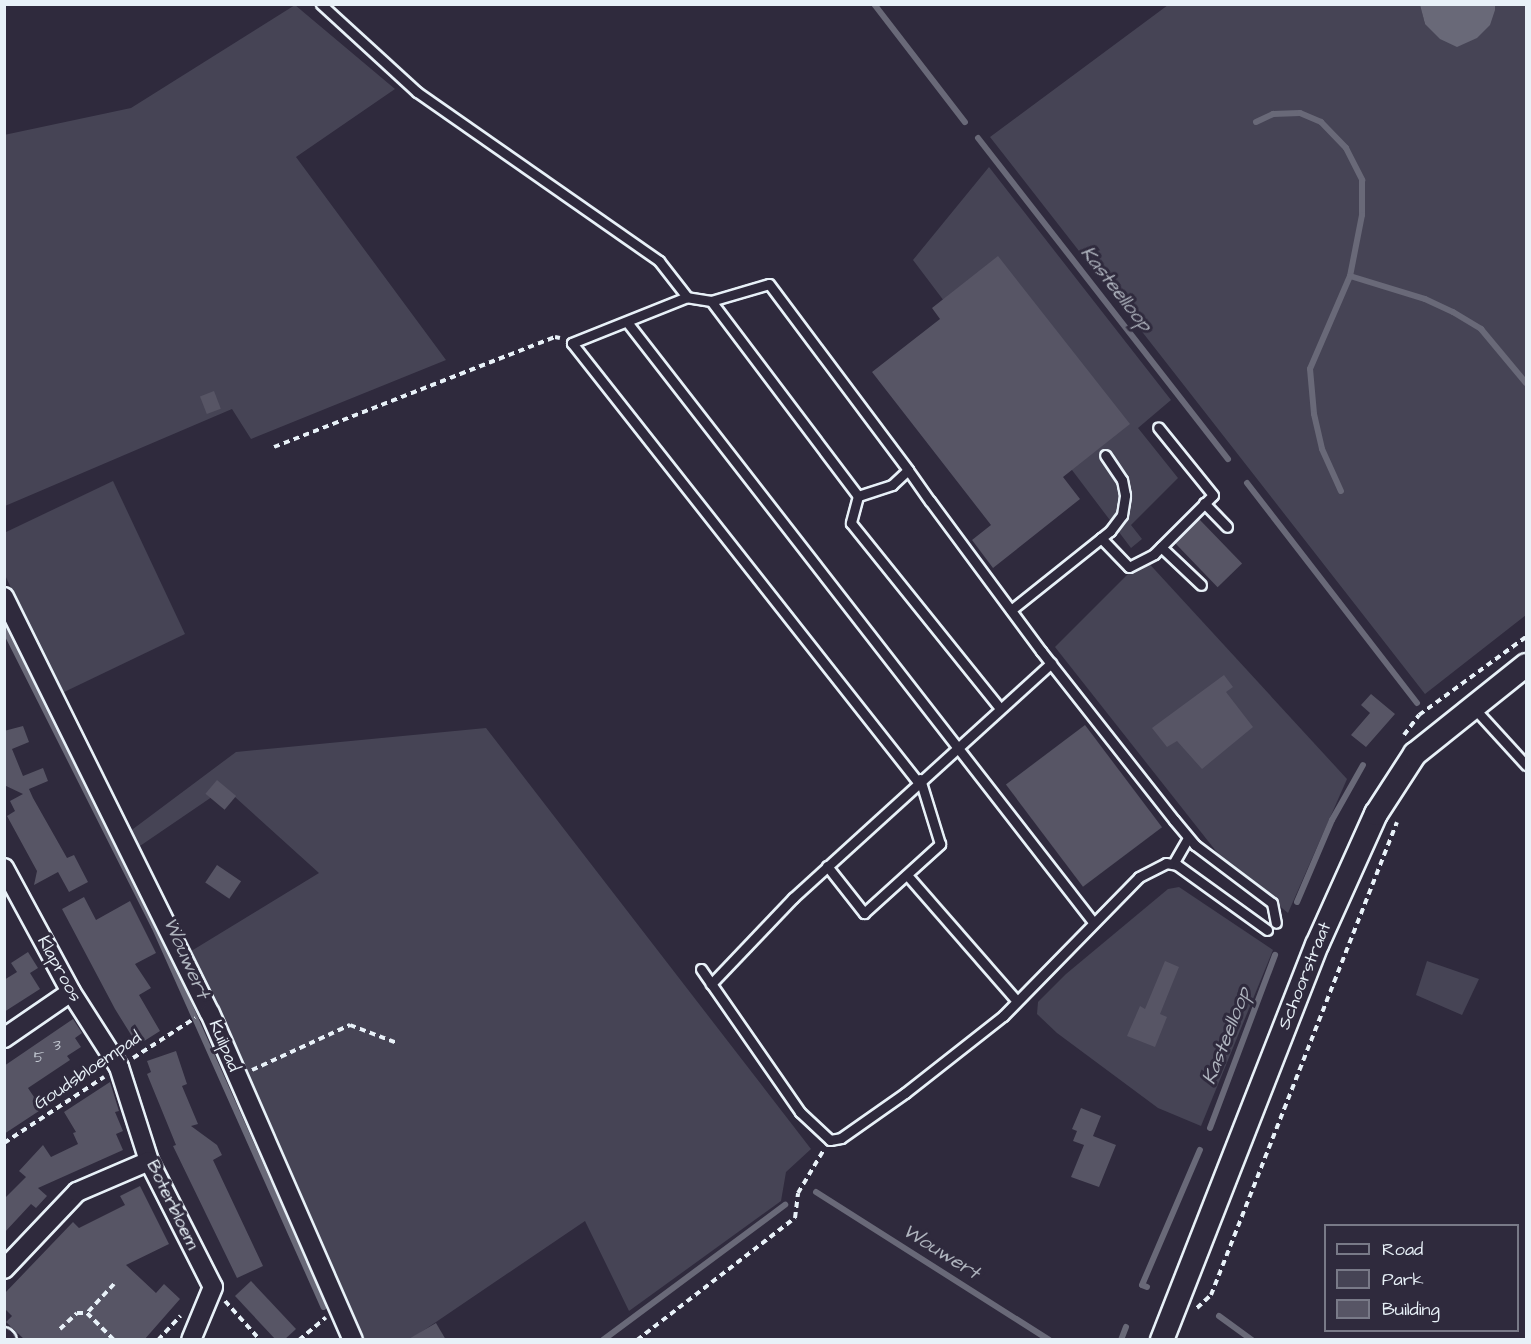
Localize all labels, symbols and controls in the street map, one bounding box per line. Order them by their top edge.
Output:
water label: Kasteelloop [1075,241,1157,337]
water label: Wouwert [157,914,215,1002]
street label: Schoorstraat [1274,919,1336,1033]
street label: Klaproos [32,932,86,1006]
water label: Kasteelloop [1198,984,1256,1088]
street label: Kuilpad [204,1017,244,1075]
street label: Goudsbloempad [30,1027,146,1115]
house number: 3 [53,1037,61,1055]
house number: 5 [34,1049,44,1067]
street label: Boterbloem [141,1157,203,1253]
water label: Wouwert [898,1219,984,1285]
legend [1324,1224,1519,1332]
text: Road [1382,1237,1423,1262]
text: Park [1382,1267,1424,1292]
text: Building [1382,1297,1440,1322]

